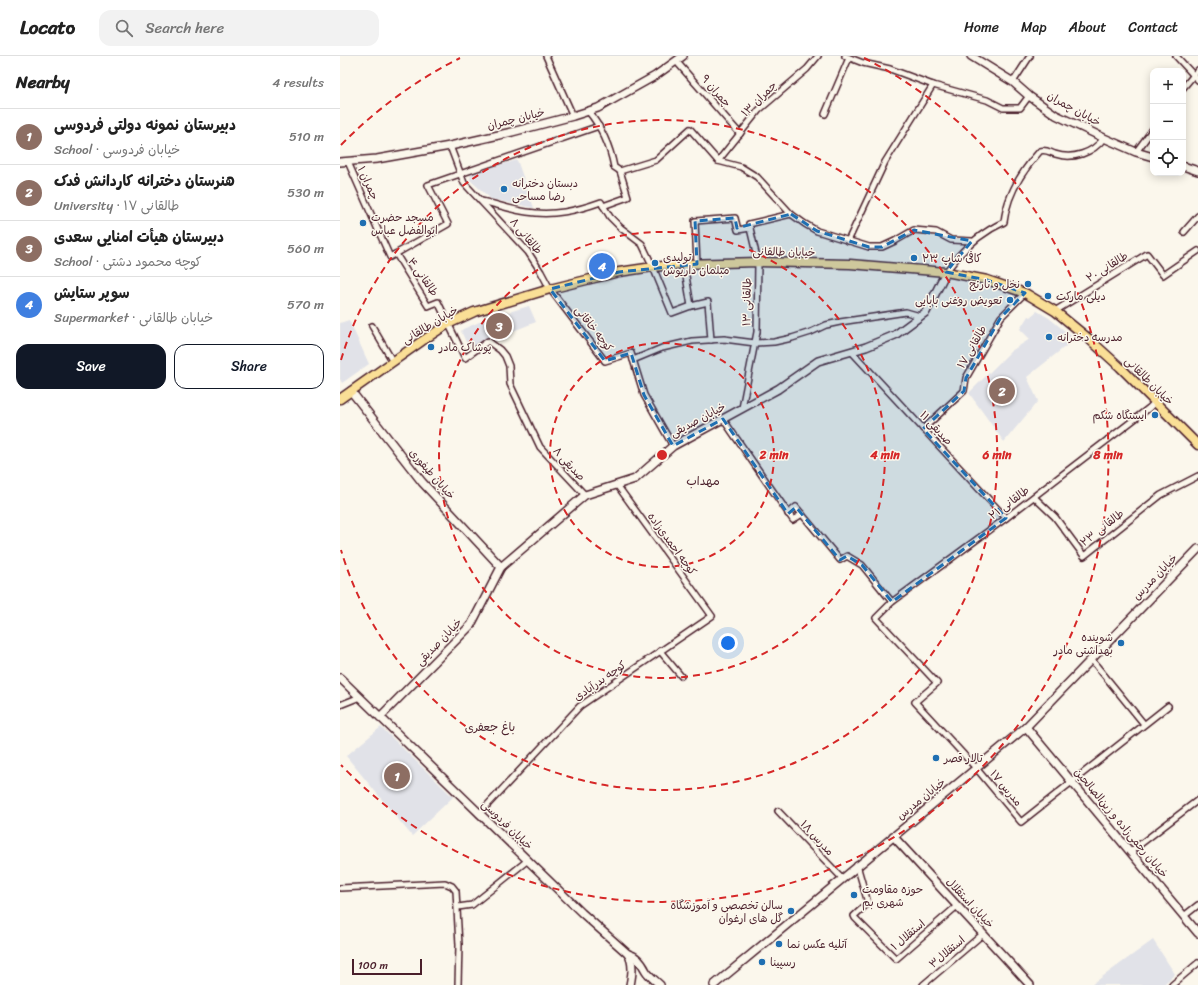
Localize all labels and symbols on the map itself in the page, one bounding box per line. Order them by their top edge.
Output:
street label: چمران ۹ [696,70,736,112]
street label: چمران ۱۳ [737,77,781,121]
street label: خیابان چمران [1044,86,1104,132]
street label: خیابان چمران [485,103,547,135]
street label: چمران ۱ [352,163,384,203]
place label: دبستان دخترانه رضا مساحی [512,174,578,206]
marker: دبستان دخترانه رضا مساحی [499,184,509,194]
place label: مسجد حضرت ابوالفضل عباس [371,208,438,240]
street label: طالقانی ۸ [505,213,547,259]
marker: مسجد حضرت ابوالفضل عباس [358,218,368,228]
street label: خیابان طالقانی [752,242,816,262]
street label: طالقانی ۲۰ [1082,247,1132,287]
place label: تولیدی مبلمان داریوش [663,248,729,280]
place label: کافی شاپ ۲۳ [922,249,982,268]
pin: 4 [589,251,615,281]
marker: کافی شاپ ۲۳ [909,253,919,263]
street label: طالقانی ۴ [403,254,443,300]
marker: تولیدی مبلمان داریوش [650,258,660,268]
place label: نخل و نارنج [969,275,1020,294]
street label: طالقانی ۱۳ [737,278,757,326]
marker: نخل و نارنج [1023,279,1033,289]
place label: دیلی مارکت [1056,287,1106,306]
place label: تعویض روغنی بابایی [915,291,1003,310]
marker: دیلی مارکت [1043,291,1053,301]
marker: تعویض روغنی بابایی [1005,295,1015,305]
street label: خیابان طالقانی [398,301,462,349]
street label: کوچه خاقانی [570,302,618,356]
pin: 3 [486,311,512,341]
street label: طالقانی ۱۷ [952,322,992,372]
place label: مدرسه دخترانه [1057,328,1123,347]
marker: مدرسه دخترانه [1044,332,1054,342]
place label: پوشاک مادر [438,338,492,357]
marker: پوشاک مادر [426,342,436,352]
street label: خیابان طالقانی [1120,352,1178,410]
pin: 2 [989,376,1015,406]
street label: خیابان صدیقی [667,397,729,443]
street label: صدیقی ۱۱ [915,406,957,450]
place label: ایستگاه شکم [1092,406,1147,425]
marker: ایستگاه شکم [1150,410,1160,420]
street label: صدیقی ۸ [548,442,590,486]
street label: خیابان طیفوری [404,444,460,504]
text: 2 min [758,444,789,466]
text: 4 min [869,444,900,466]
text: 6 min [982,444,1012,466]
text: 8 min [1092,444,1123,466]
centre of rings [655,448,669,462]
district label: مهداب [686,470,720,492]
street label: طالقانی ۲۱ [985,481,1033,525]
street label: طالقانی ۲۳ [1076,505,1128,551]
street label: کوچه احمدی‌زاده [642,508,702,580]
street label: خیابان مدرس [1128,549,1182,605]
street label: خیابان صدیقی [411,614,467,670]
place label: شوینده بهداشتی مادر [1053,628,1113,660]
your location [718,633,738,653]
marker: شوینده بهداشتی مادر [1116,638,1126,648]
street label: کوچه بدرآبادی [570,656,631,706]
district label: باغ جعفری [465,716,515,738]
place label: تالار قصر [943,749,984,768]
marker: تالار قصر [931,753,941,763]
pin: 1 [384,761,410,791]
street label: خیابان رحمی‌زاده و زین‌الصالحین [1069,764,1173,882]
street label: مدرس ۱۷ [985,765,1027,811]
street label: خیابان مدرس [892,773,950,825]
street label: خیابان فردوسی [477,795,537,855]
street label: مدرس ۱۸ [795,816,839,860]
street label: خیابان استقلال [941,873,999,933]
place label: حوزه مقاومت شهری بم [862,880,923,912]
marker: حوزه مقاومت شهری بم [849,890,859,900]
place label: سالن تخصصی و آموزشگاه گل های ارغوان [671,896,783,928]
marker: سالن تخصصی و آموزشگاه گل های ارغوان [786,906,796,916]
street label: استقلال ۱ [886,915,930,955]
street label: استقلال۳ [925,931,969,973]
place label: آتلیه عکس نما [787,935,848,954]
marker: آتلیه عکس نما [774,939,784,949]
place label: رسپینا [770,953,796,972]
scale bar [352,957,422,976]
marker: رسپینا [757,957,767,967]

